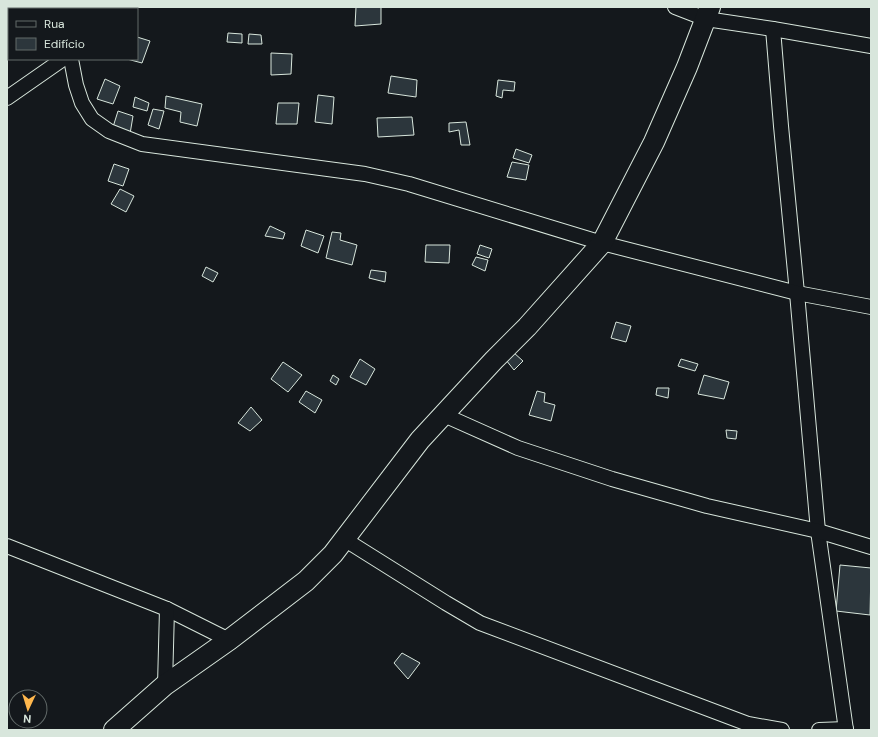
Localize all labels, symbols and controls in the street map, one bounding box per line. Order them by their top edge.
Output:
legend [8,8,138,60]
text: Rua [44,16,65,32]
text: Edifício [44,36,85,52]
north arrow [8,689,48,729]
text: N [23,712,32,726]

